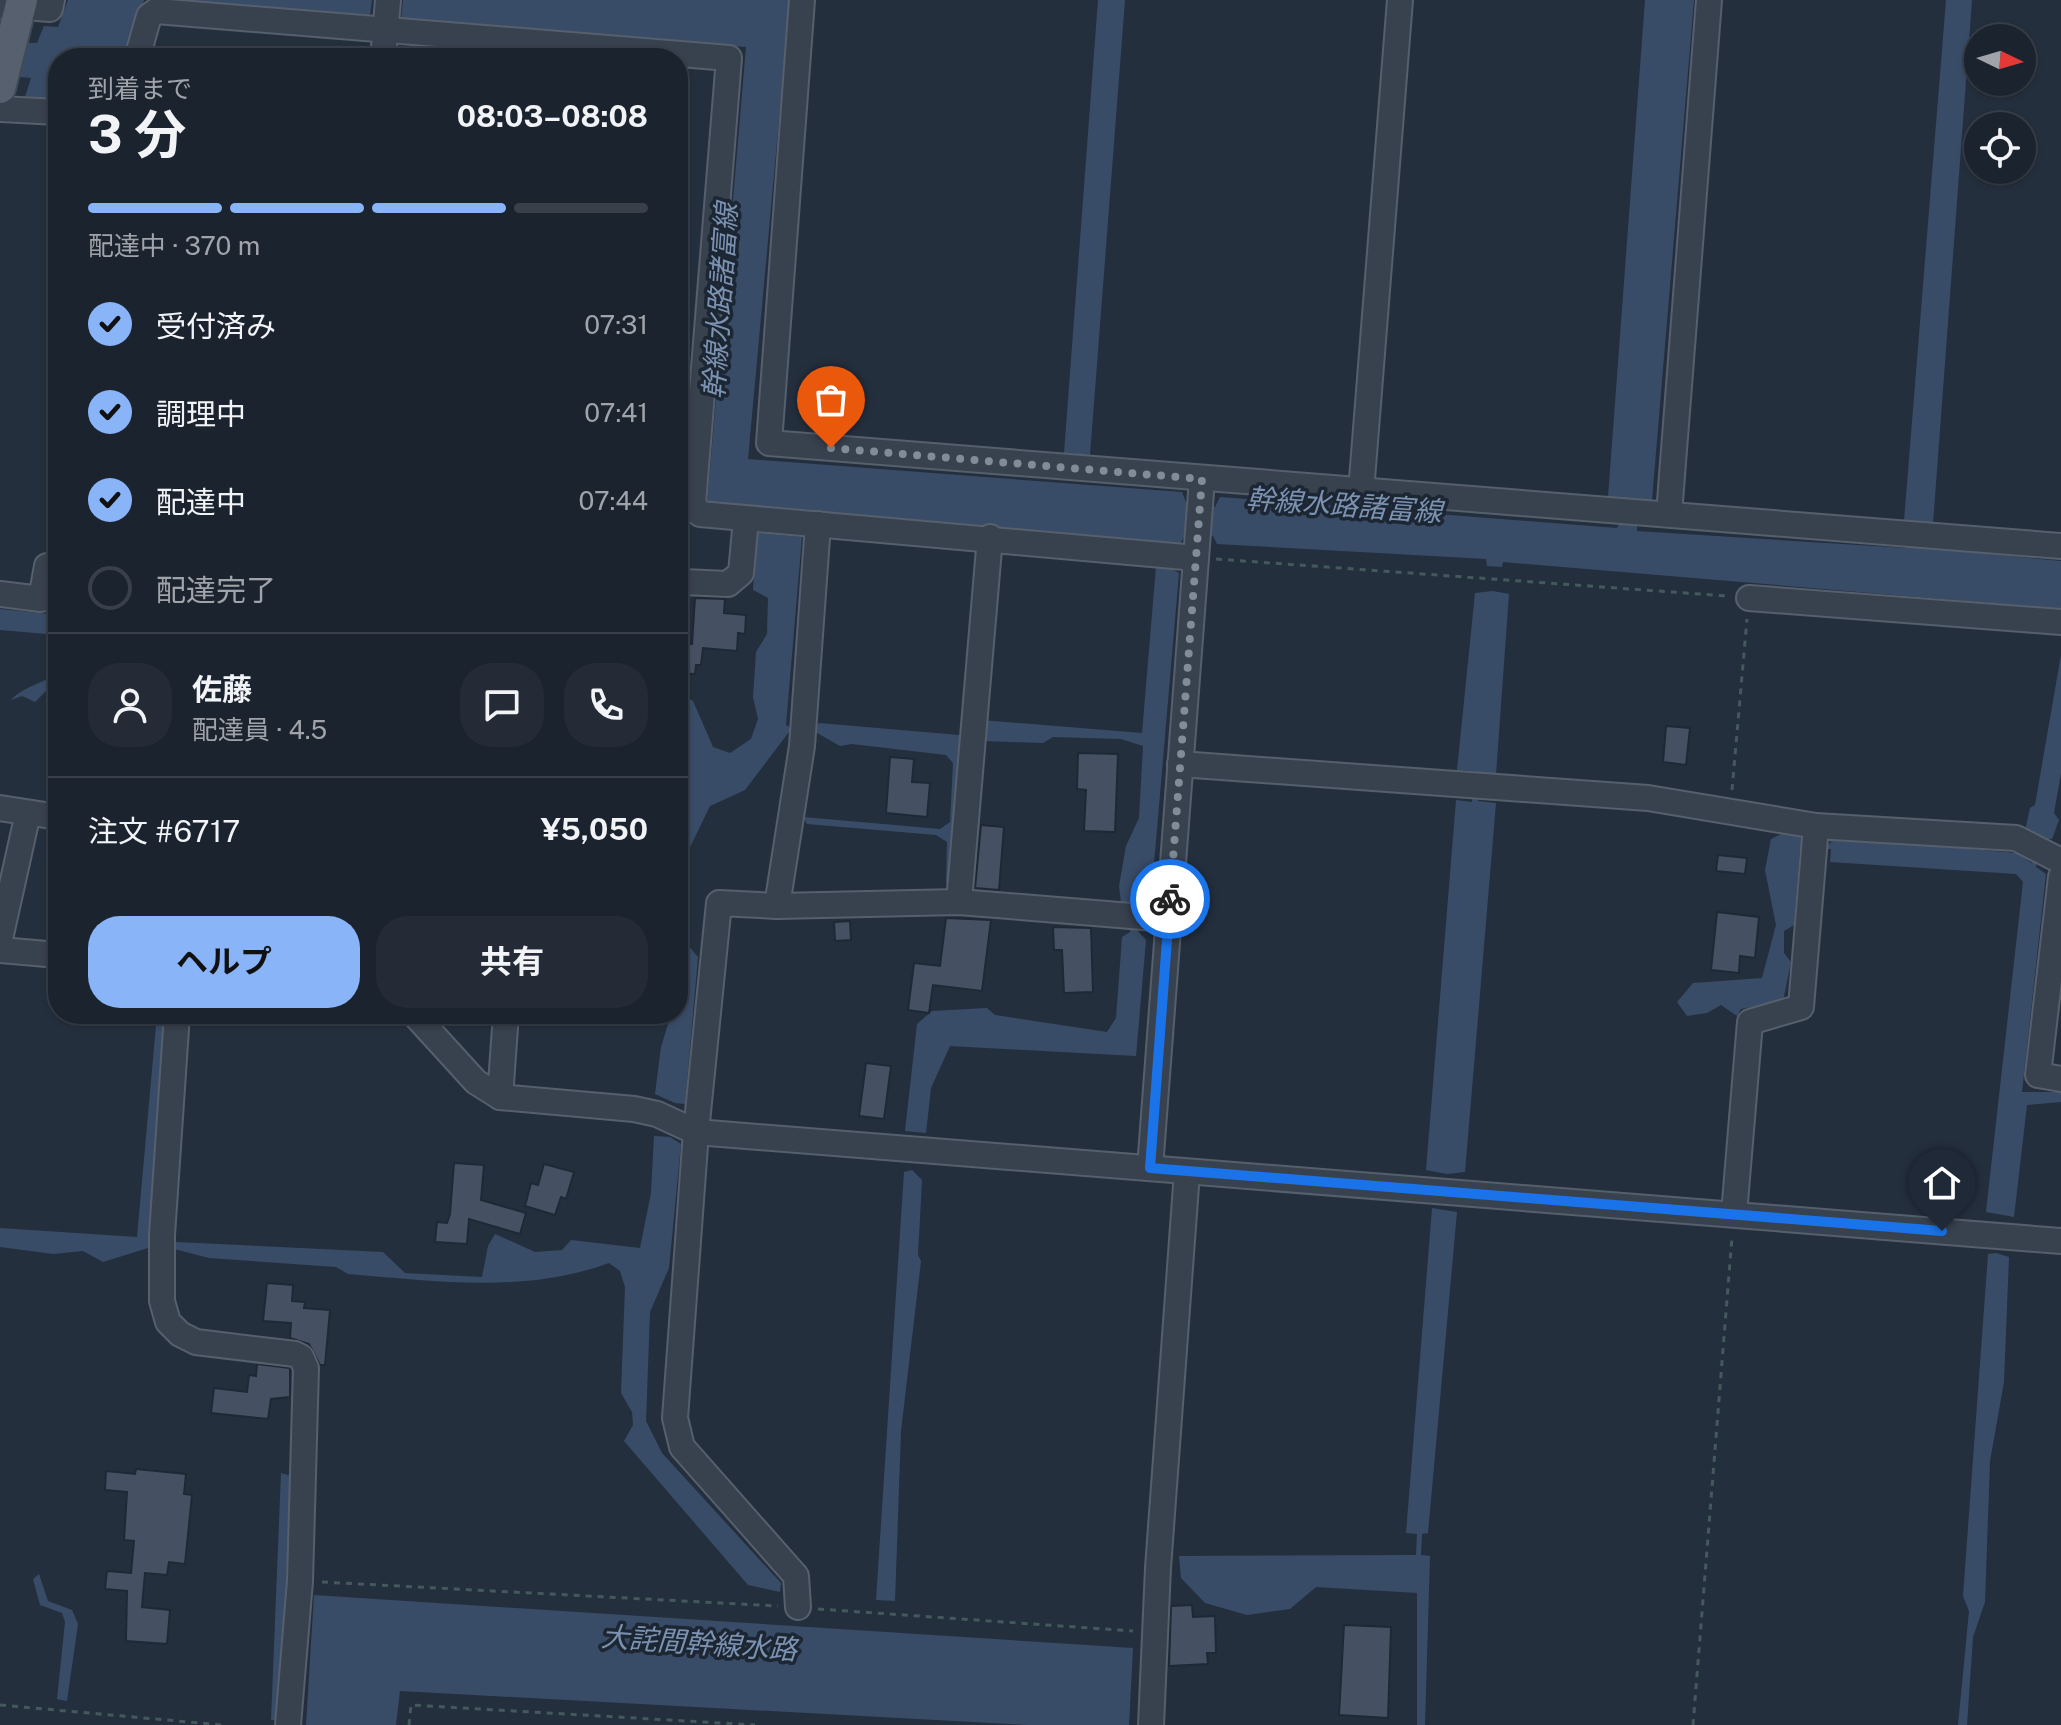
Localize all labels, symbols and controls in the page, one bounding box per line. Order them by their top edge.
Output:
north arrow [1964,24,2036,96]
map controls [1964,24,2036,184]
text: 到着まで [88,73,192,104]
text: 08:03–08:08 [457,98,648,134]
text: 3 分 [88,104,186,165]
button: locate [1964,112,2036,184]
water label: 幹線水路諸富線 [696,199,743,400]
text: 配達中 · 370 m [88,230,260,261]
icon: check [88,302,132,346]
text: 受付済み [156,308,276,344]
text: 07:31 [584,309,648,340]
pin [797,366,865,448]
icon: bag [809,378,853,422]
icon: check [88,390,132,434]
text: 調理中 [156,396,246,432]
text: 07:41 [584,397,648,428]
icon: check [88,478,132,522]
water label: 幹線水路諸富線 [1245,481,1446,528]
text: 配達中 [156,484,246,520]
text: 07:44 [579,485,648,516]
text: 配達完了 [156,572,276,608]
button: person [88,663,172,747]
button: chat [460,663,544,747]
button: phone [564,663,648,747]
text: 佐藤 [192,671,252,707]
text: 配達員 · 4.5 [192,714,327,745]
text: ¥5,050 [541,811,648,847]
text: 注文 #6717 [88,813,240,849]
courier [1130,859,1210,939]
icon: bike [1148,877,1192,921]
button: ヘルプ [88,916,360,1008]
button: 共有 [376,916,648,1008]
pin [1908,1149,1976,1231]
icon: home [1920,1161,1964,1205]
water label: 大詫間幹線水路 [600,1619,800,1666]

